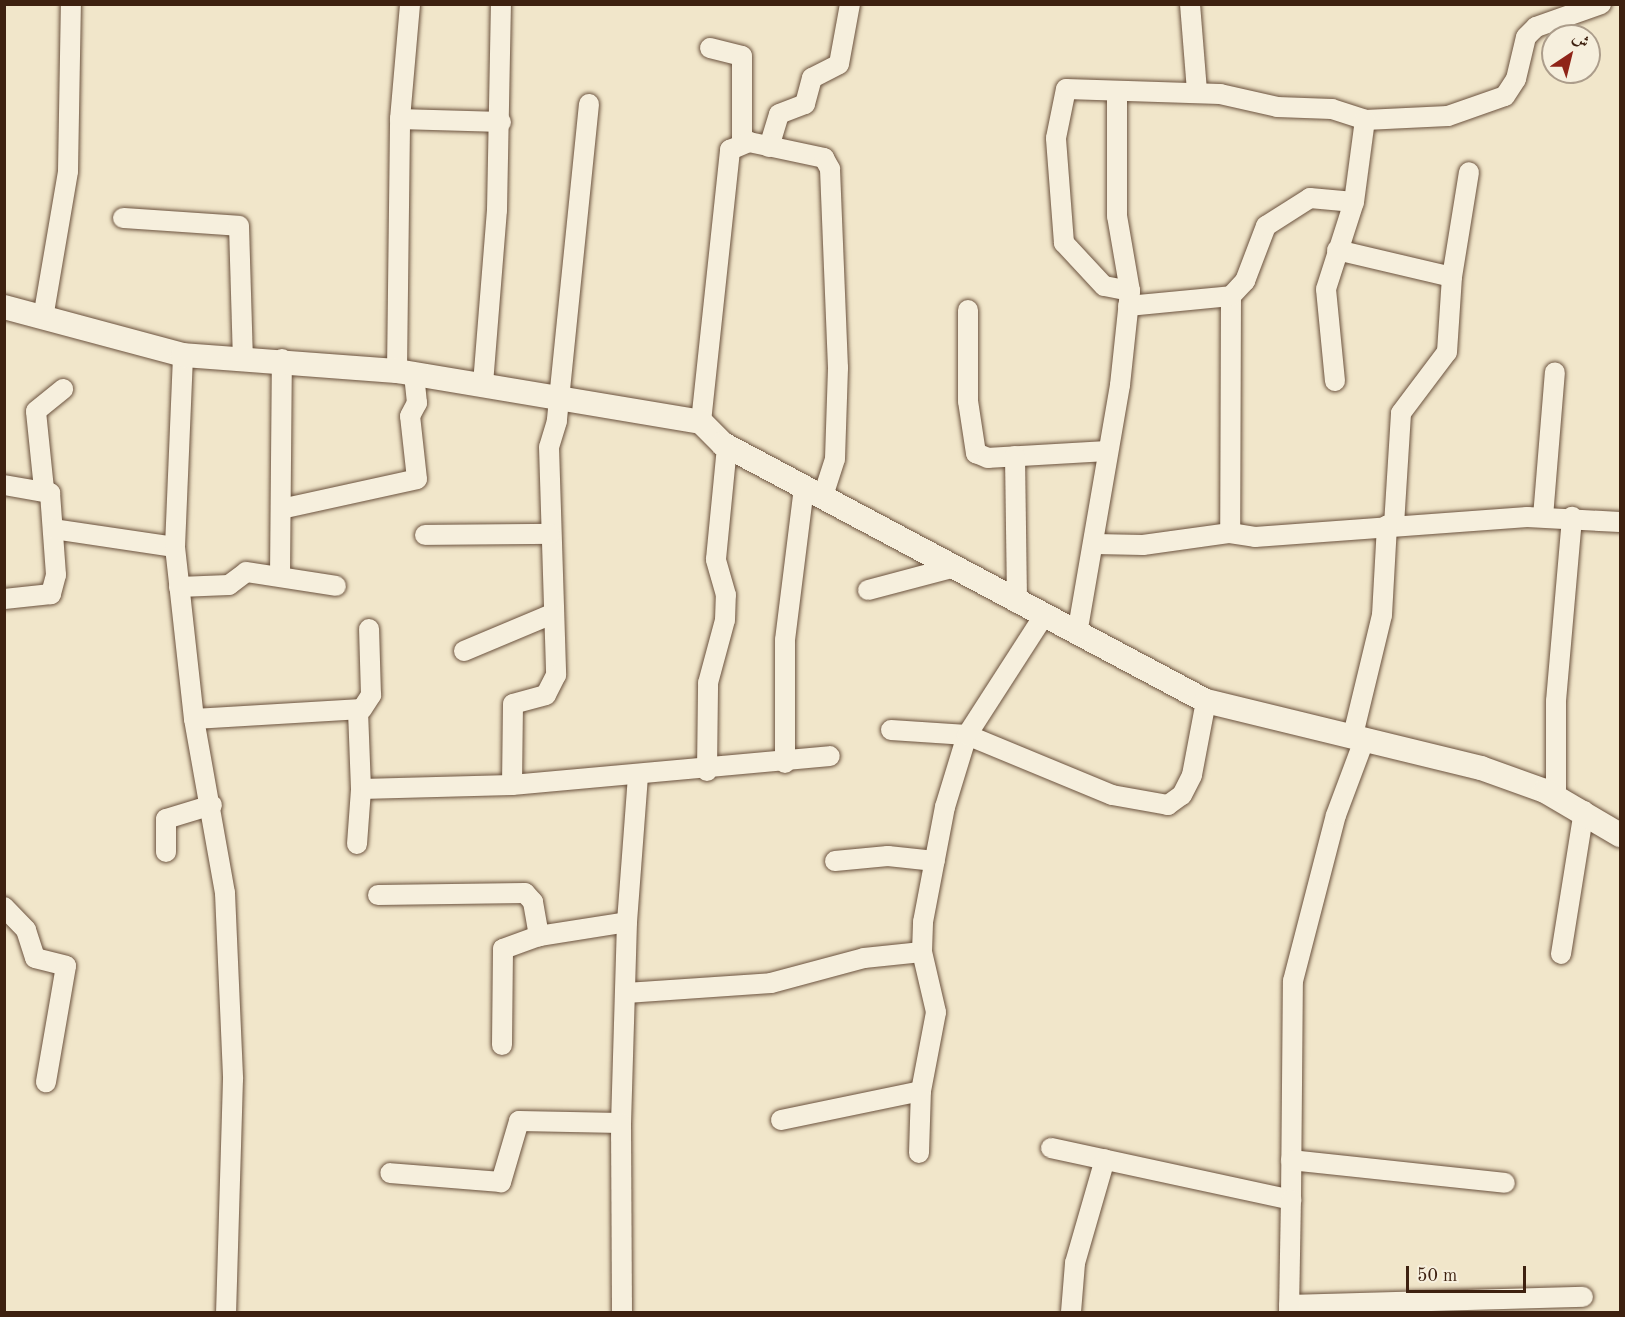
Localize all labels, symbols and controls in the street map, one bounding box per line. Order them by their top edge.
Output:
north arrow [1541,24,1601,84]
text: ش [1569,30,1591,52]
scale bar [1409,1254,1529,1292]
text: 50 m [1417,1267,1457,1285]

